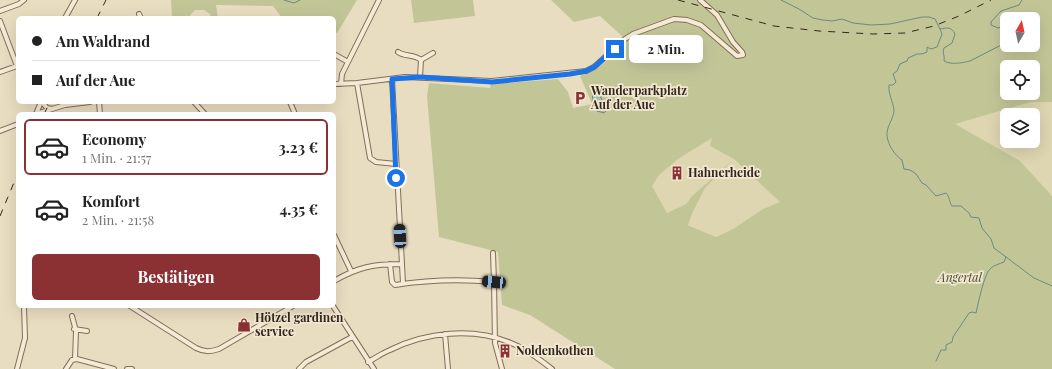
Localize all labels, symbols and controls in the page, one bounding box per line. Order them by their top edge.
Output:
north arrow [1000,12,1040,52]
map controls [1000,12,1040,148]
text: Am Waldrand [56,31,150,51]
callout: 2 Min. [629,35,703,63]
route end [606,40,624,58]
text: 2 Min. [647,40,685,57]
button: locate [1000,60,1040,100]
text: Auf der Aue [56,70,136,90]
place label: Wanderparkplatz Auf der Aue [590,82,687,112]
parking icon: Wanderparkplatz Auf der Aue [572,90,588,106]
button: layers [1000,108,1040,148]
icon: car [34,129,70,165]
text: Economy [82,129,146,149]
text: 3.23 € [278,137,318,157]
text: 1 Min. · 21:57 [82,149,151,166]
place label: Hahnerheide [688,164,760,180]
building icon: Hahnerheide [669,165,685,181]
route start [387,169,405,187]
icon: car [34,191,70,227]
text: Komfort [82,191,140,211]
text: 4.35 € [279,199,318,219]
text: 2 Min. · 21:58 [82,211,154,228]
car [393,224,407,248]
button: Bestätigen [32,254,320,300]
park label: Angertal [936,269,983,285]
car [482,275,506,289]
place label: Hötzel gardinen service [255,309,344,339]
shop icon: Hötzel gardinen service [236,317,252,333]
place label: Noldenkothen [516,342,594,358]
building icon: Noldenkothen [497,343,513,359]

